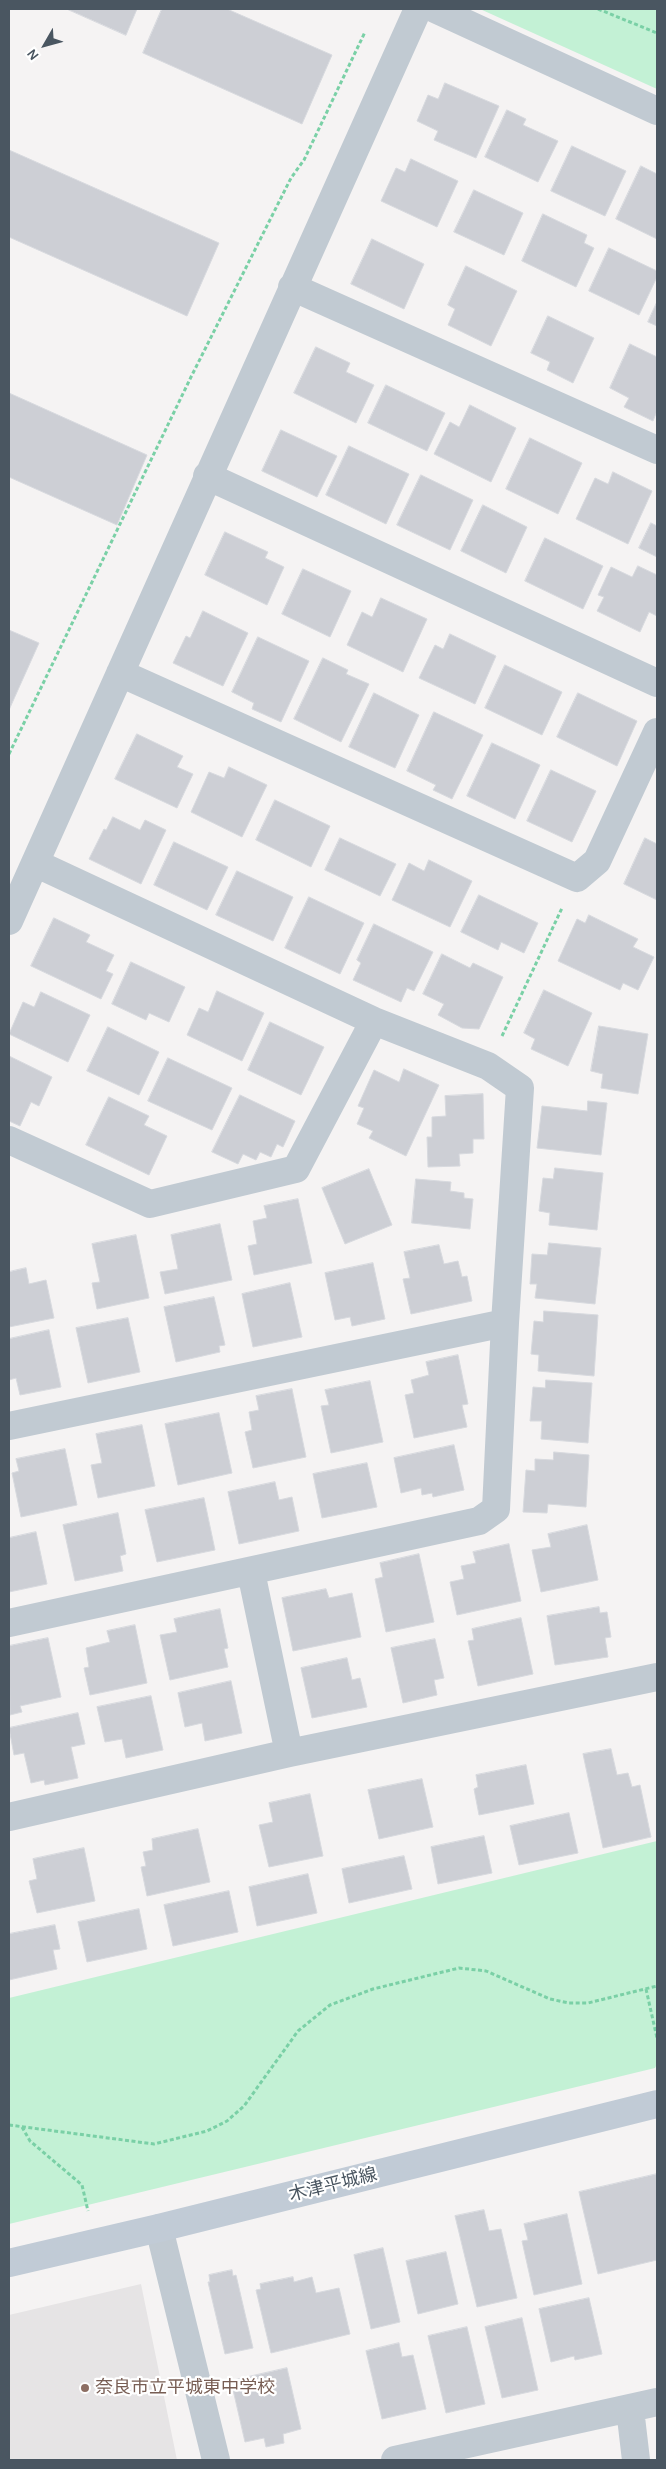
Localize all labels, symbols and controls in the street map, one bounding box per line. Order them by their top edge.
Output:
north arrow [20,20,70,70]
text: N [23,45,43,64]
street label: 木津平城線 [287,2164,379,2206]
place label: 奈良市立平城東中学校 [95,2377,275,2399]
marker: 奈良市立平城東中学校 [79,2382,91,2394]

